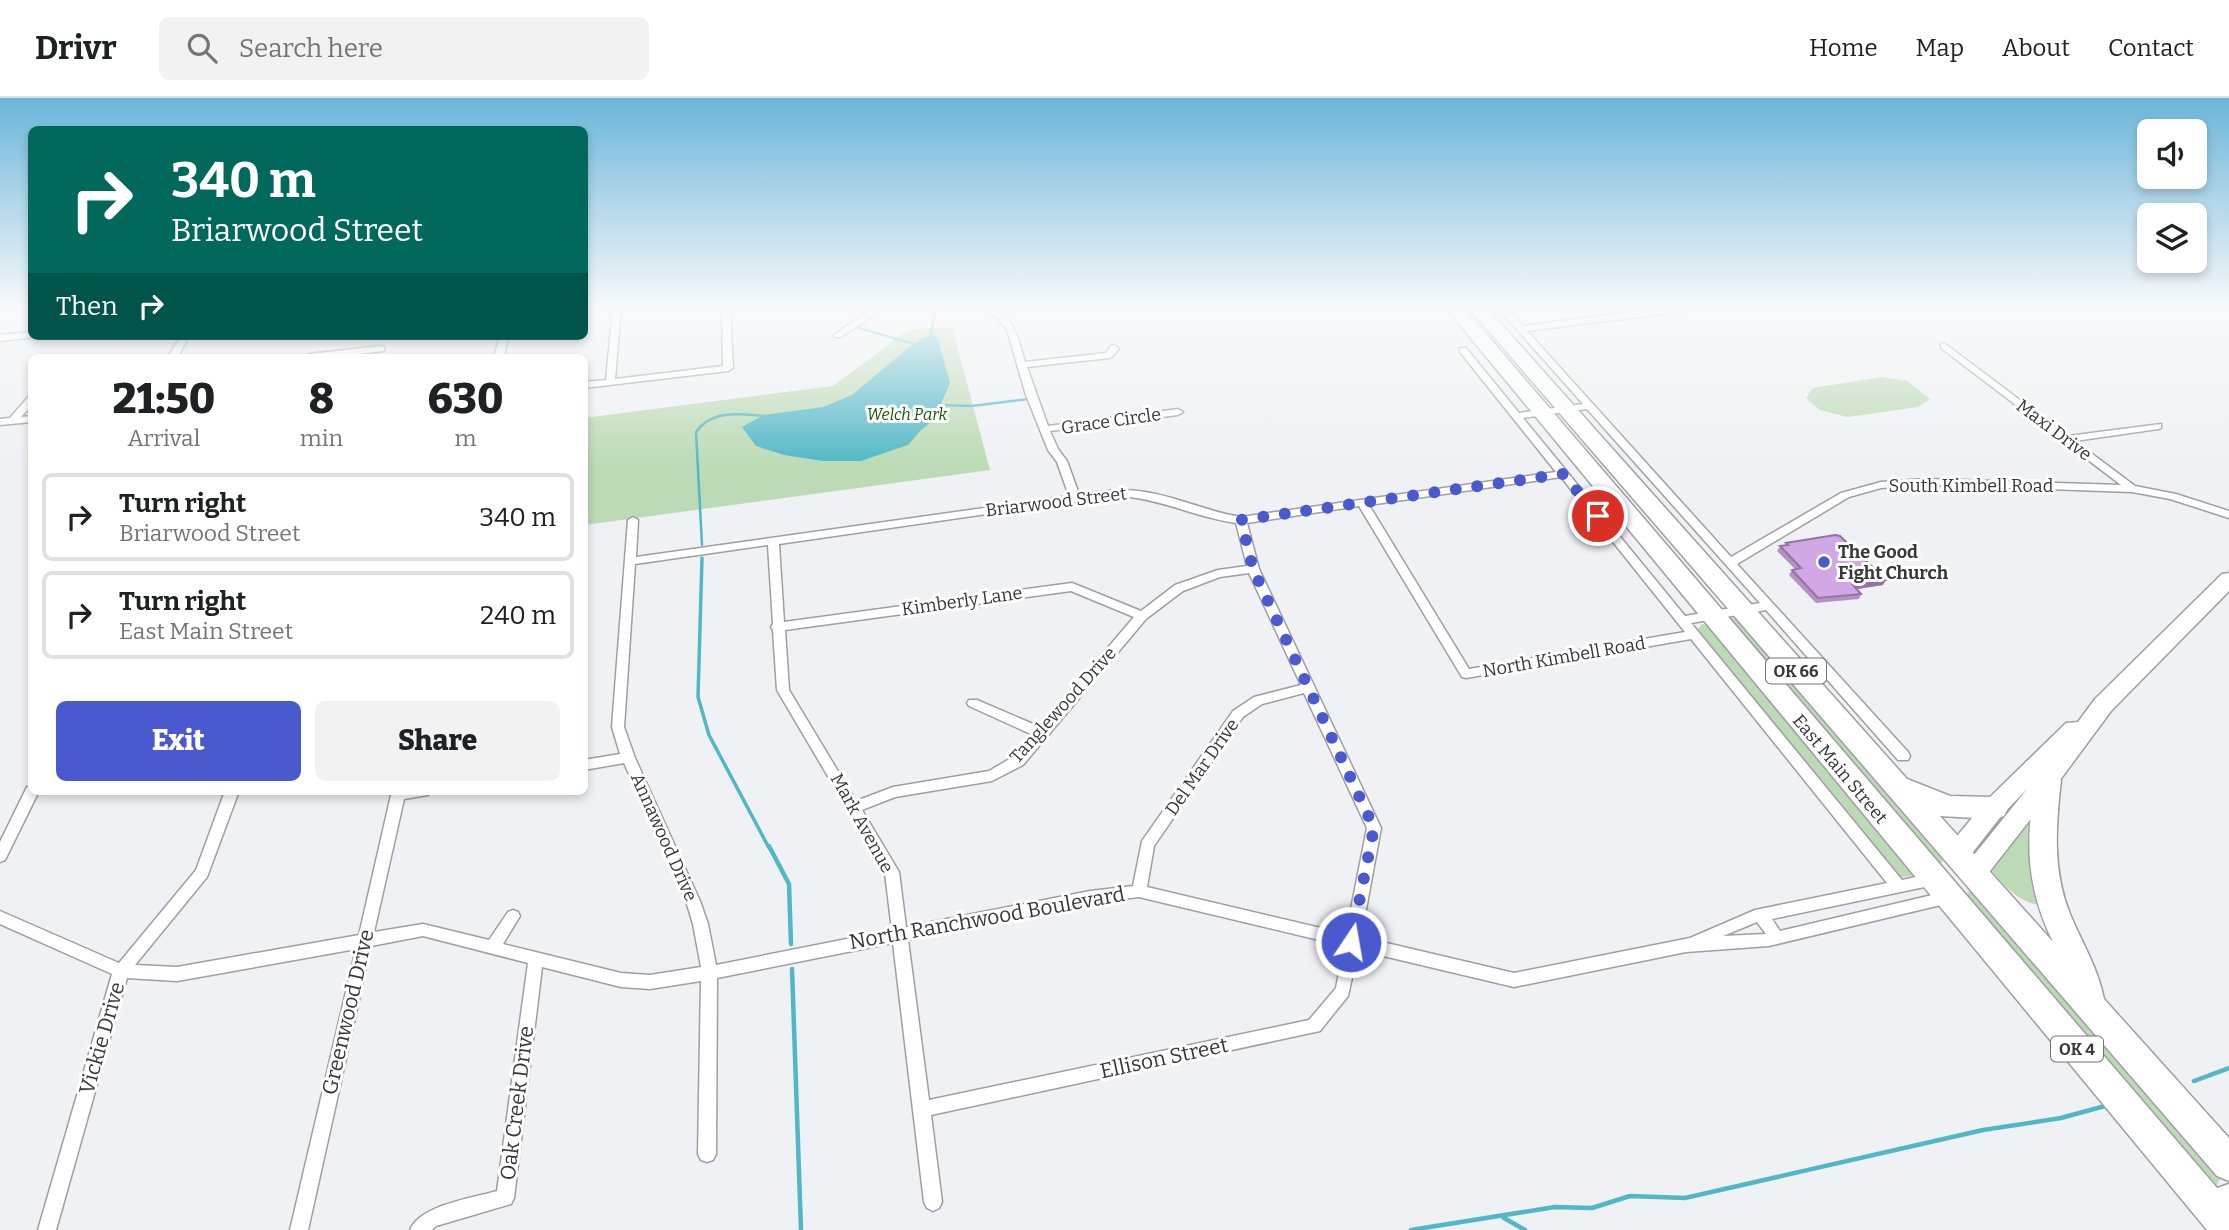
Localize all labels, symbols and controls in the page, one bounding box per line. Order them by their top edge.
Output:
search box [159,17,649,80]
text: Drivr [35,28,117,68]
icon: search [183,29,221,67]
text: Search here [239,33,383,64]
text: Home [1809,34,1878,62]
text: Map [1916,34,1964,62]
text: About [2002,34,2070,62]
text: Contact [2108,34,2194,62]
map controls [2137,119,2207,273]
button: sound [2137,119,2207,189]
text: 340 m [171,151,316,210]
icon: right [56,154,147,245]
button: layers [2137,203,2207,273]
text: Briarwood Street [171,211,423,249]
icon: right [132,287,170,325]
text: Then [56,291,118,322]
text: 21:50 [113,374,215,424]
text: 8 [309,374,334,424]
text: 630 [428,374,503,424]
street label: Maxi Drive [2012,395,2096,465]
street label: Grace Circle [1060,403,1162,439]
park label: Welch Park [867,405,948,424]
text: Arrival [127,424,200,452]
text: min [300,424,343,452]
text: m [455,424,477,452]
street label: South Kimbell Road [1889,475,2054,497]
street label: Briarwood Street [984,482,1128,522]
pin [1568,486,1628,546]
text: Turn right [119,488,246,519]
icon: arrive [1579,497,1617,535]
icon: right [60,498,98,536]
text: 340 m [479,502,556,533]
text: Briarwood Street [119,519,300,547]
place label: The Good Fight Church [1838,541,1949,584]
marker: The Good Fight Church [1816,554,1832,570]
street label: Kimberly Lane [900,582,1024,620]
text: Turn right [119,586,246,617]
icon: right [60,596,98,634]
text: 240 m [480,600,556,631]
text: East Main Street [119,617,293,645]
street label: North Kimbell Road [1481,632,1647,682]
street label: Tanglewood Drive [1005,642,1121,768]
road number: OK 66 [1766,658,1826,684]
button: Exit [56,701,301,781]
button: Share [315,701,560,781]
street label: East Main Street [1788,710,1892,829]
street label: Del Mar Drive [1161,714,1243,820]
street label: Annawood Drive [626,769,702,905]
street label: Mark Avenue [826,769,898,877]
street label: North Ranchwood Boulevard [847,881,1127,955]
position arrow [1314,905,1388,979]
street label: Greenwood Drive [316,927,380,1097]
street label: Vickie Drive [74,979,130,1097]
street label: Oak Creek Drive [495,1024,539,1182]
street label: Ellison Street [1098,1032,1231,1084]
road number: OK 4 [2051,1037,2103,1062]

